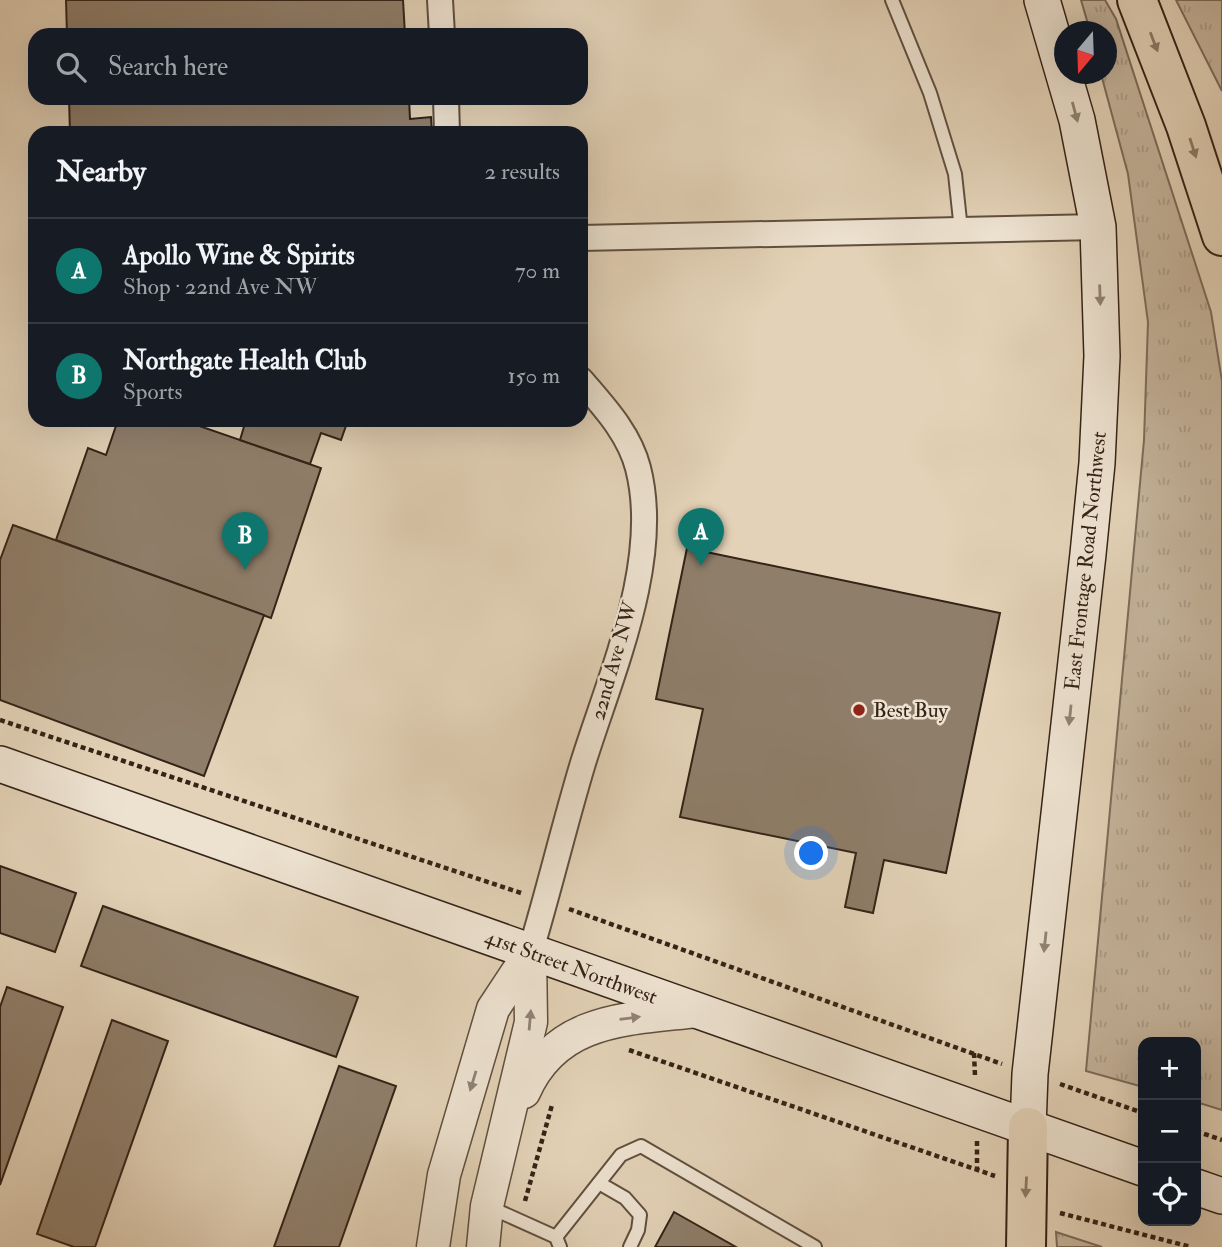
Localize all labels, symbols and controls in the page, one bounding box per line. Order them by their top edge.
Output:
north arrow [1054,21,1117,84]
search box [28,28,588,105]
one-way arrow [1149,31,1160,52]
icon: search [52,48,90,86]
text: Search here [108,51,228,83]
one-way arrow [1070,102,1081,124]
one-way arrow [1188,138,1199,159]
text: Nearby [56,153,146,190]
text: 2 results [485,157,560,186]
text: Apollo Wine & Spirits [123,240,355,272]
text: A [72,256,86,285]
text: 70 m [515,256,560,285]
text: Shop · 22nd Ave NW [123,272,318,301]
one-way arrow [1095,284,1106,306]
text: Northgate Health Club [123,345,367,377]
text: B [71,361,87,390]
text: 150 m [507,361,560,390]
text: Sports [123,377,182,406]
street label: East Frontage Road Northwest [1059,430,1113,692]
pin: A [678,508,724,566]
pin: B [222,512,268,570]
street label: 22nd Ave NW [584,598,644,723]
place label: Best Buy [873,697,949,724]
marker: Best Buy [851,702,867,718]
one-way arrow [1064,705,1075,727]
your location [794,836,828,870]
street label: 41st Street Northwest [481,923,661,1011]
one-way arrow [1039,931,1050,953]
one-way arrow [525,1009,536,1031]
one-way arrow [619,1013,641,1024]
map controls [1138,1037,1201,1226]
button: + [1138,1037,1201,1100]
one-way arrow [467,1071,477,1092]
button: − [1138,1100,1201,1163]
button: locate [1138,1163,1201,1226]
one-way arrow [1020,1176,1031,1198]

